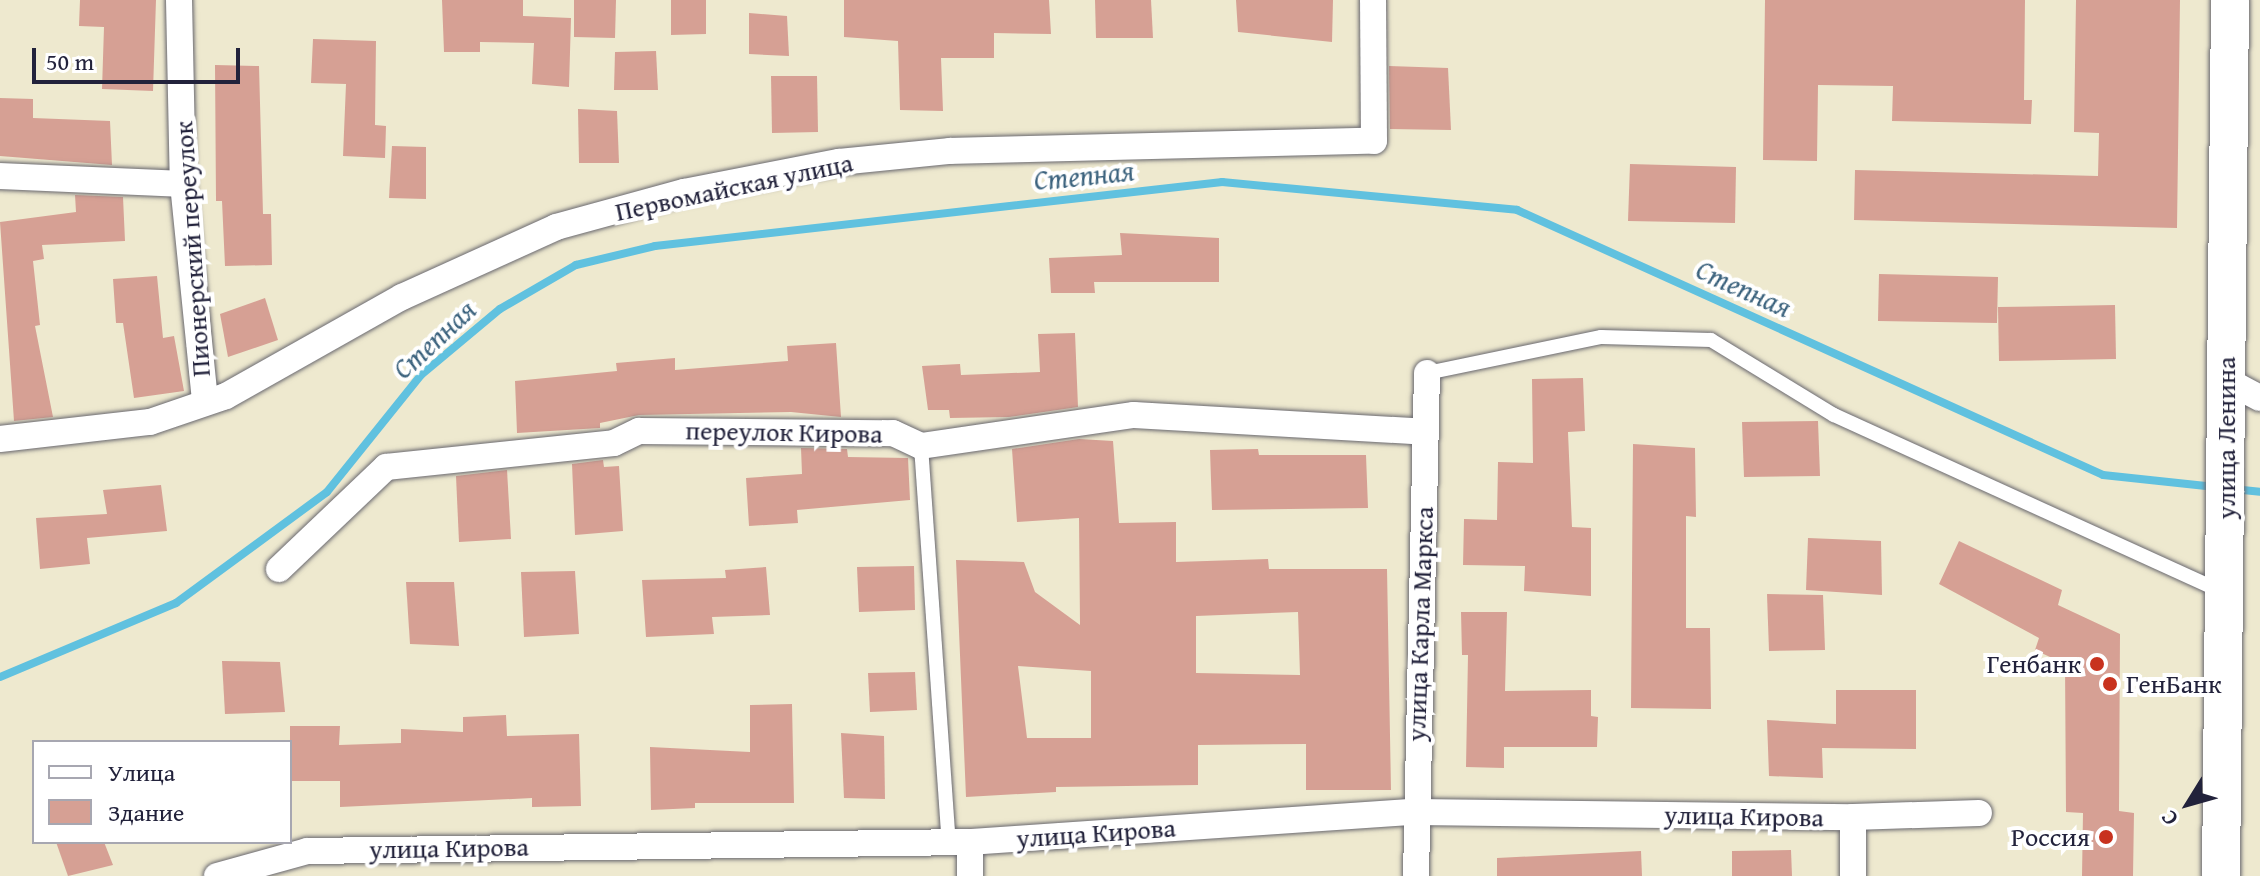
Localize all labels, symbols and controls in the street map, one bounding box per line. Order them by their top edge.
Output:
scale bar [36,32,244,82]
text: 50 m [46,44,94,79]
street label: Пионерский переулок [168,120,216,378]
street label: Первомайская улица [612,147,856,227]
water label: Степная [1032,153,1136,197]
water label: Степная [1691,252,1797,324]
water label: Степная [386,292,482,386]
street label: улица Ленина [2210,357,2242,519]
street label: переулок Кирова [685,415,883,449]
street label: улица Карла Маркса [1400,506,1440,742]
place label: Генбанк [1987,648,2081,680]
marker: Генбанк [2088,655,2106,673]
place label: ГенБанк [2126,668,2222,700]
marker: ГенБанк [2101,675,2119,693]
legend [32,740,292,844]
text: Улица [108,755,175,790]
north arrow [2148,764,2228,844]
text: Здание [108,795,184,830]
street label: улица Кирова [1664,799,1824,833]
text: С [2152,804,2185,833]
street label: улица Кирова [1015,812,1177,854]
place label: Россия [2011,821,2090,853]
marker: Россия [2097,828,2115,846]
street label: улица Кирова [369,831,529,865]

